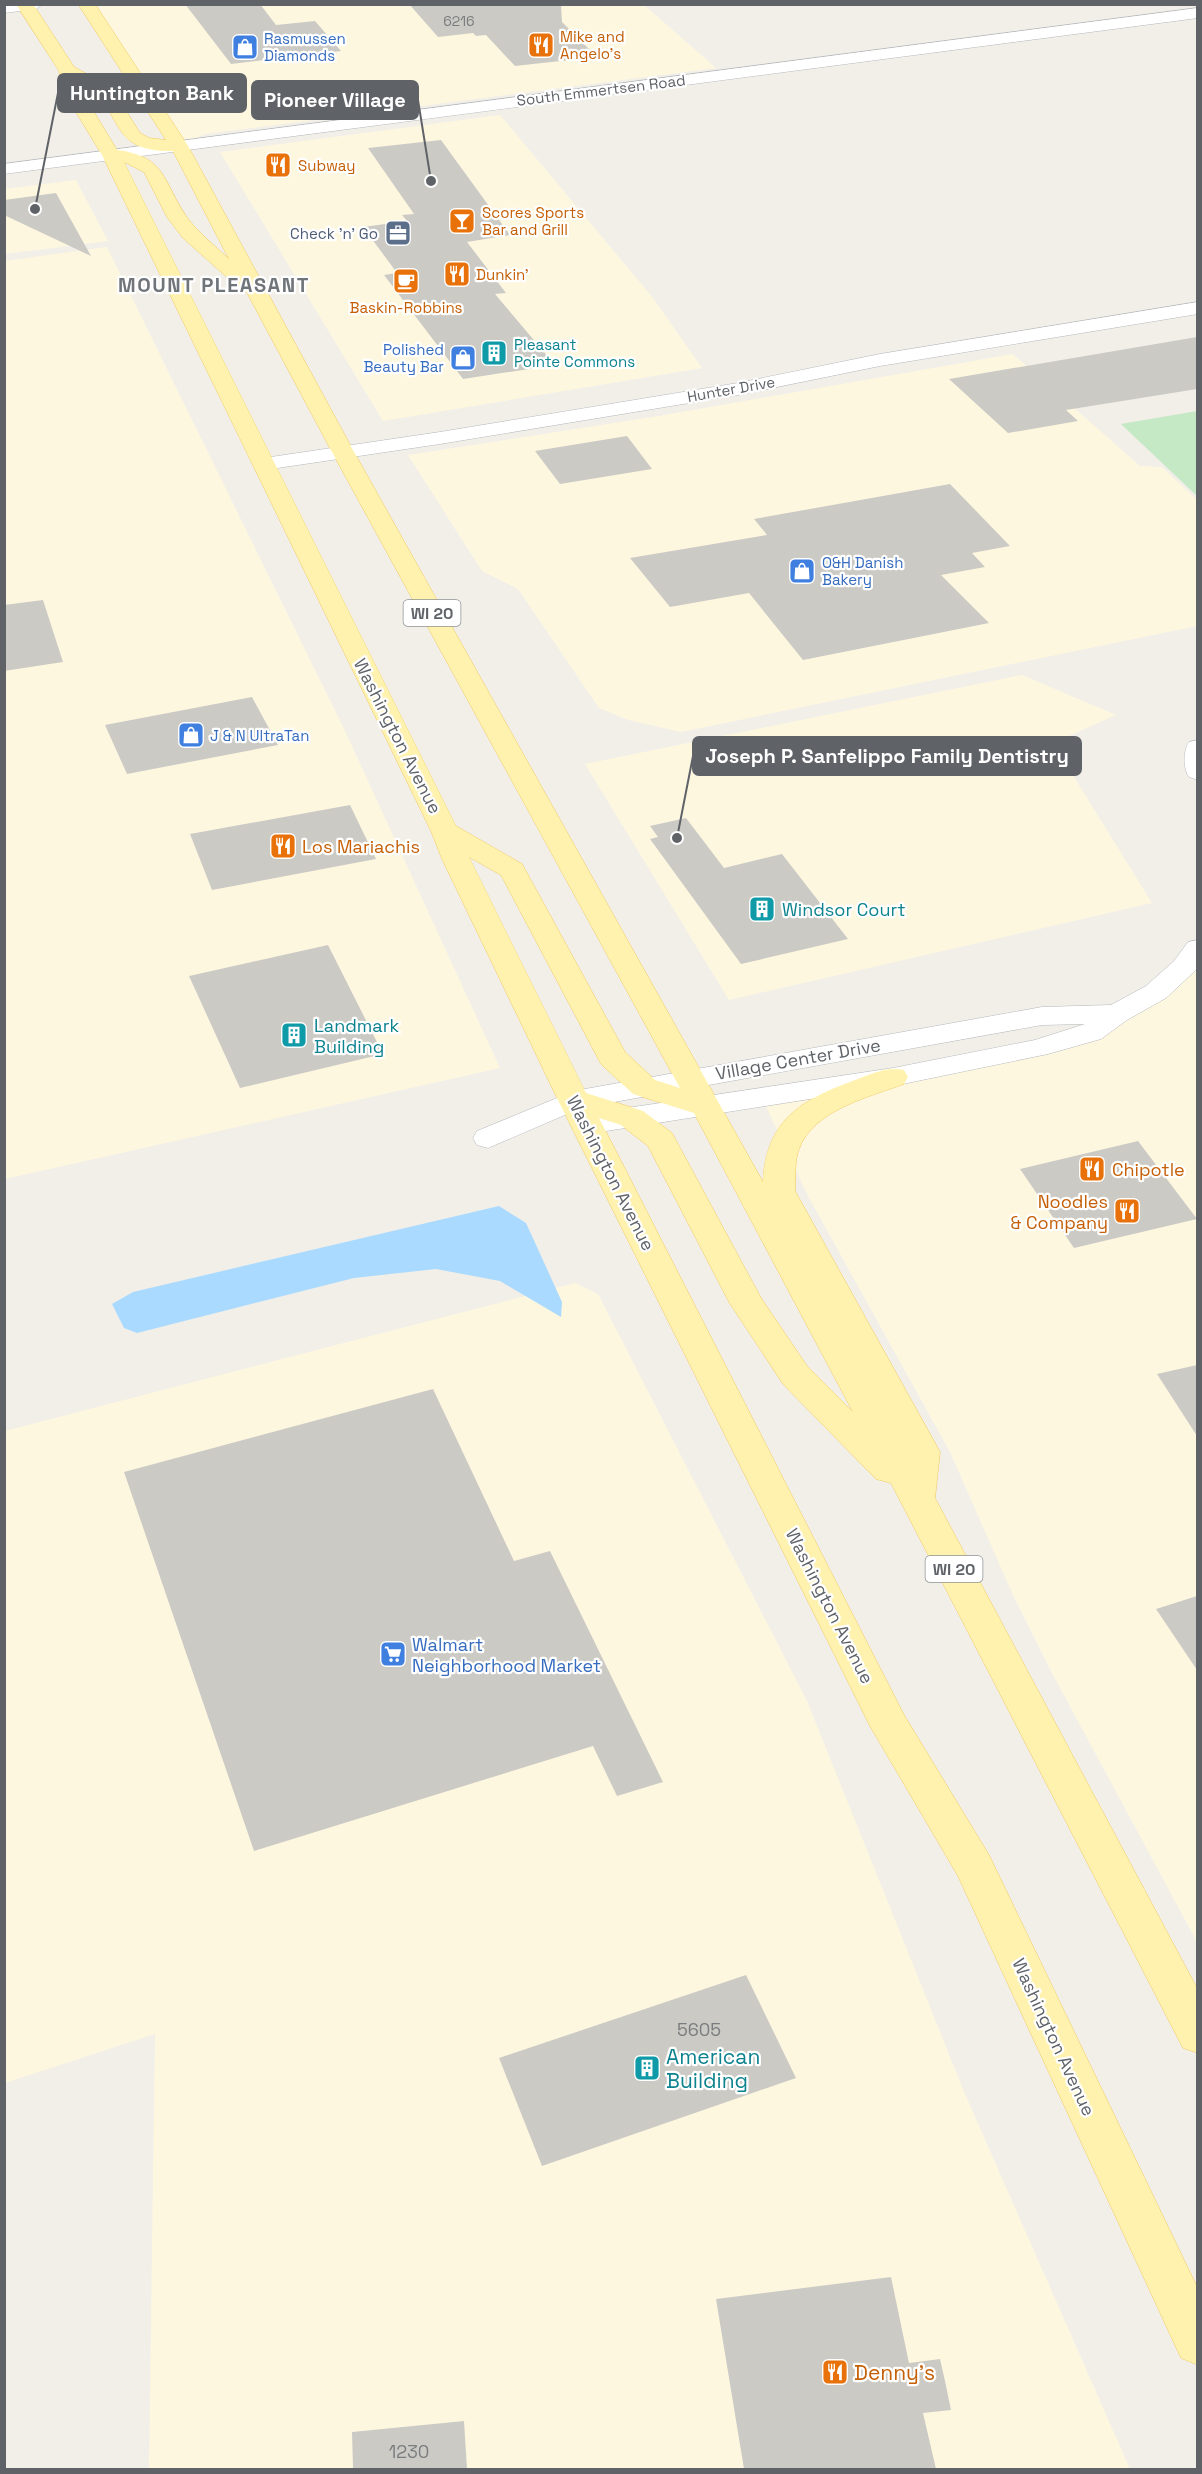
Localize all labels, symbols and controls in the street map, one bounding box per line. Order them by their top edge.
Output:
house number: 6216 [443,12,475,30]
place label: Mike and Angelo's [560,27,625,63]
place label: Rasmussen Diamonds [264,29,346,65]
restaurant icon: Mike and Angelo's [526,30,556,60]
shop icon: Rasmussen Diamonds [230,32,260,62]
street label: South Emmertsen Road [516,70,686,110]
callout: Huntington Bank [58,74,246,112]
text: Huntington Bank [70,80,234,106]
callout: Pioneer Village [252,81,418,119]
text: Pioneer Village [264,87,406,113]
restaurant icon: Subway [263,150,293,180]
place label: Subway [298,156,355,175]
place label: Scores Sports Bar and Grill [482,203,584,239]
bar icon: Scores Sports Bar and Grill [447,206,477,236]
office icon: Check 'n' Go [383,218,413,248]
place label: Check 'n' Go [290,224,378,243]
restaurant icon: Dunkin' [442,259,472,289]
place label: Dunkin' [476,265,529,284]
cafe icon: Baskin-Robbins [391,266,421,296]
district label: MOUNT PLEASANT [118,272,310,298]
place label: Baskin-Robbins [350,298,463,317]
place label: Pleasant Pointe Commons [514,335,635,371]
building icon: Pleasant Pointe Commons [479,338,509,368]
place label: Polished Beauty Bar [363,340,444,376]
shop icon: Polished Beauty Bar [448,343,478,373]
street label: Hunter Drive [686,372,777,406]
place label: O&H Danish Bakery [822,553,903,589]
shop icon: O&H Danish Bakery [787,556,817,586]
road number: WI 20 [404,600,460,626]
street label: Washington Avenue [349,654,447,818]
shop icon: J & N UltraTan [176,720,206,750]
place label: J & N UltraTan [210,726,309,745]
callout: Joseph P. Sanfelippo Family Dentistry [693,737,1081,775]
text: Joseph P. Sanfelippo Family Dentistry [705,743,1069,769]
restaurant icon: Los Mariachis [268,831,298,861]
place label: Los Mariachis [302,835,420,858]
building icon: Windsor Court [747,894,777,924]
place label: Windsor Court [782,898,906,921]
place label: Landmark Building [314,1014,399,1058]
building icon: Landmark Building [279,1020,309,1050]
street label: Village Center Drive [714,1033,882,1085]
street label: Washington Avenue [562,1091,660,1255]
restaurant icon: Chipotle [1077,1154,1107,1184]
place label: Chipotle [1112,1158,1185,1181]
place label: Noodles & Company [1010,1190,1108,1234]
restaurant icon: Noodles & Company [1112,1196,1142,1226]
street label: Washington Avenue [781,1524,879,1688]
road number: WI 20 [926,1556,982,1582]
place label: Walmart Neighborhood Market [412,1633,601,1677]
supermarket icon: Walmart Neighborhood Market [378,1639,408,1669]
street label: Washington Avenue [1007,1954,1101,2120]
house number: 5605 [677,2018,721,2041]
place label: American Building [666,2043,760,2094]
building icon: American Building [632,2053,662,2083]
restaurant icon: Denny's [820,2357,850,2387]
place label: Denny's [854,2359,935,2386]
house number: 1230 [389,2440,429,2463]

